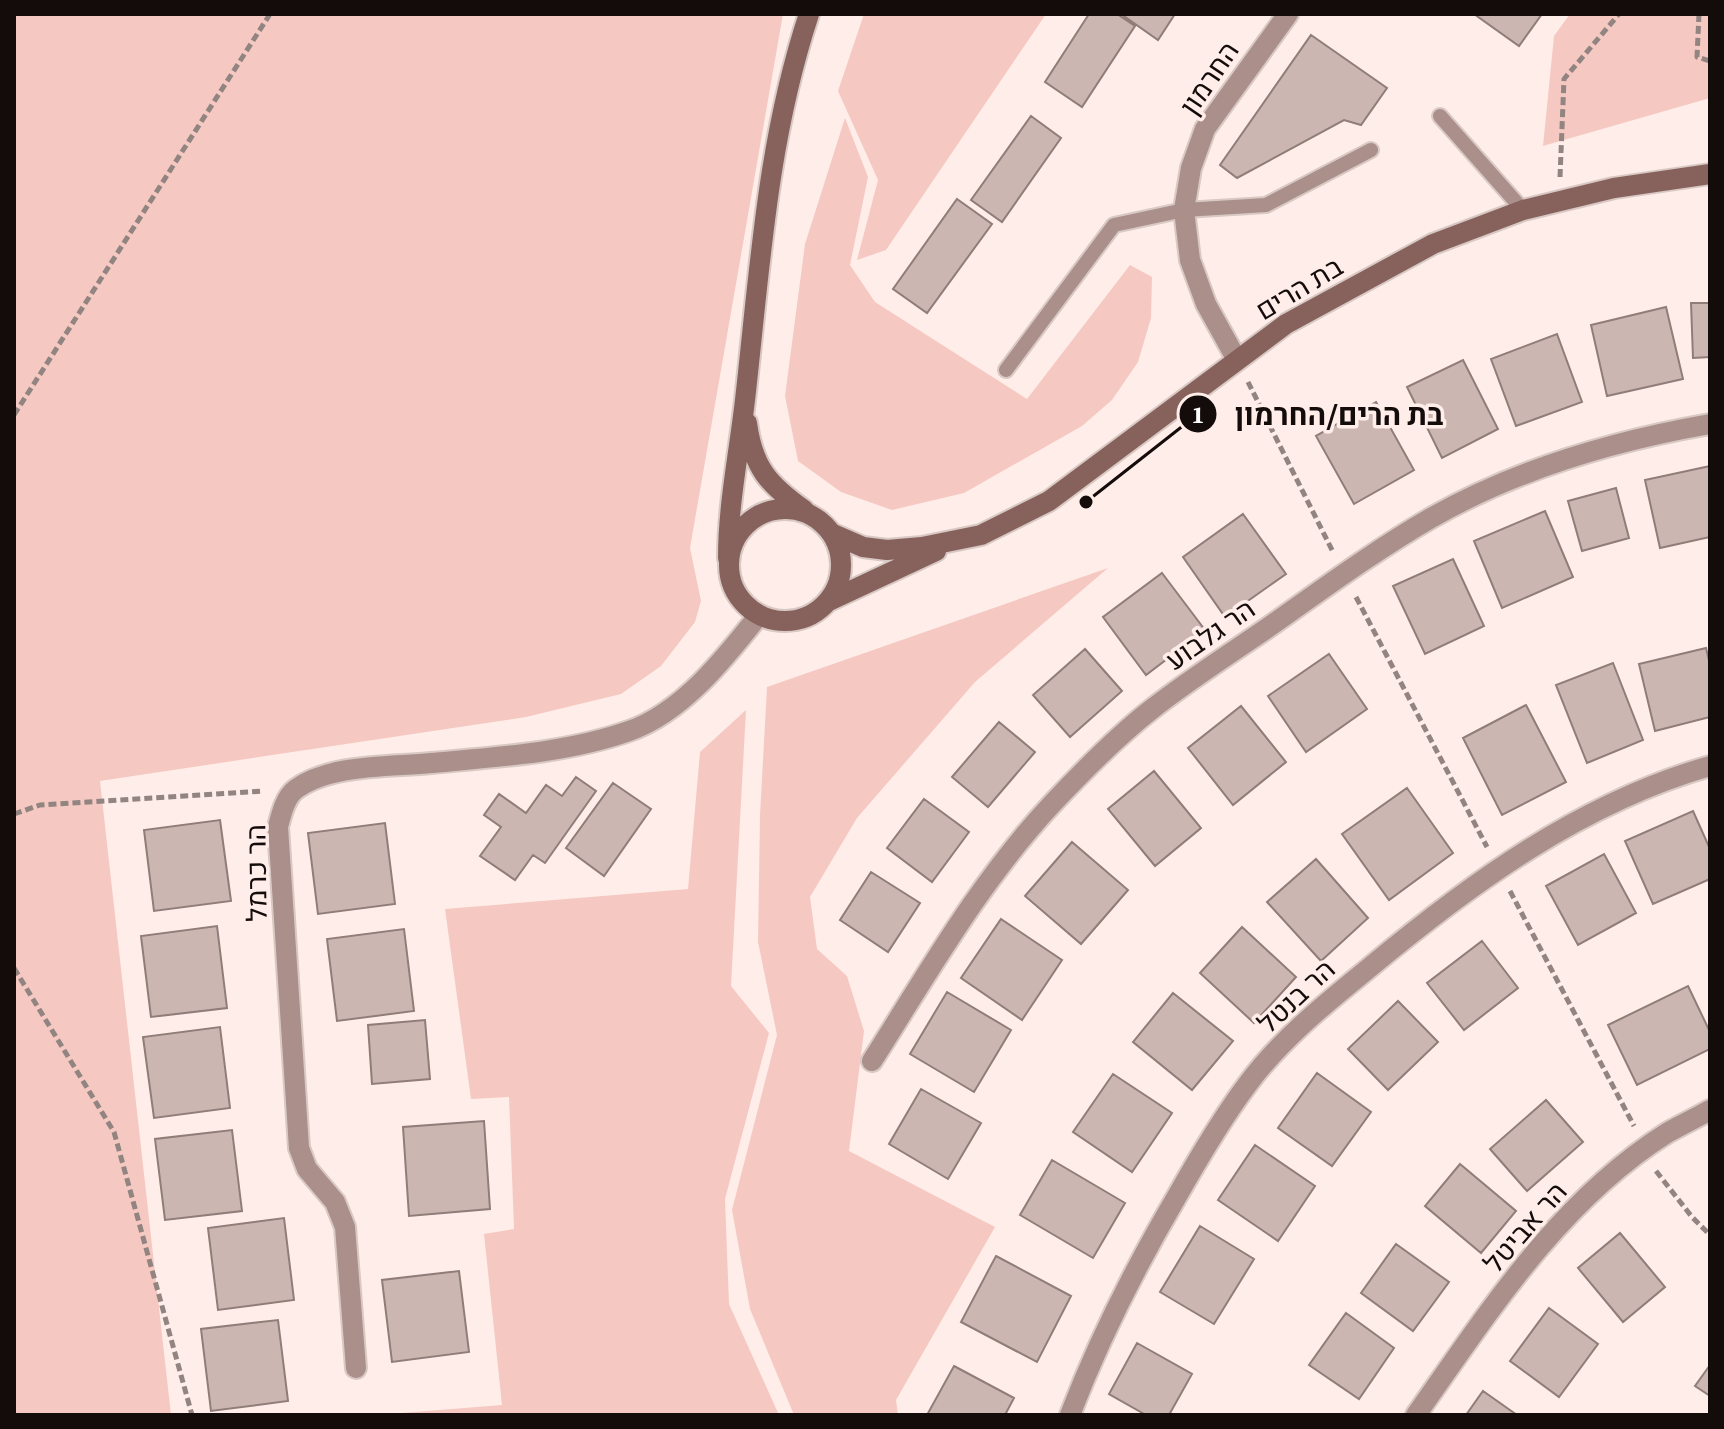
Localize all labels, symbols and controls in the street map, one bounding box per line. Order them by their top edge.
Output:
street label: החרמון [1171,34,1247,122]
street label: בת הרים [1248,247,1350,329]
callout: בת הרים/החרמון [1178,387,1459,441]
text: בת הרים/החרמון [1235,394,1443,435]
text: 1 [1191,398,1205,431]
street label: הר גלבוע [1158,589,1262,679]
street label: הר כרמל [236,824,276,922]
street label: הר בנטל [1249,950,1343,1042]
street label: הר אביטל [1475,1173,1575,1281]

